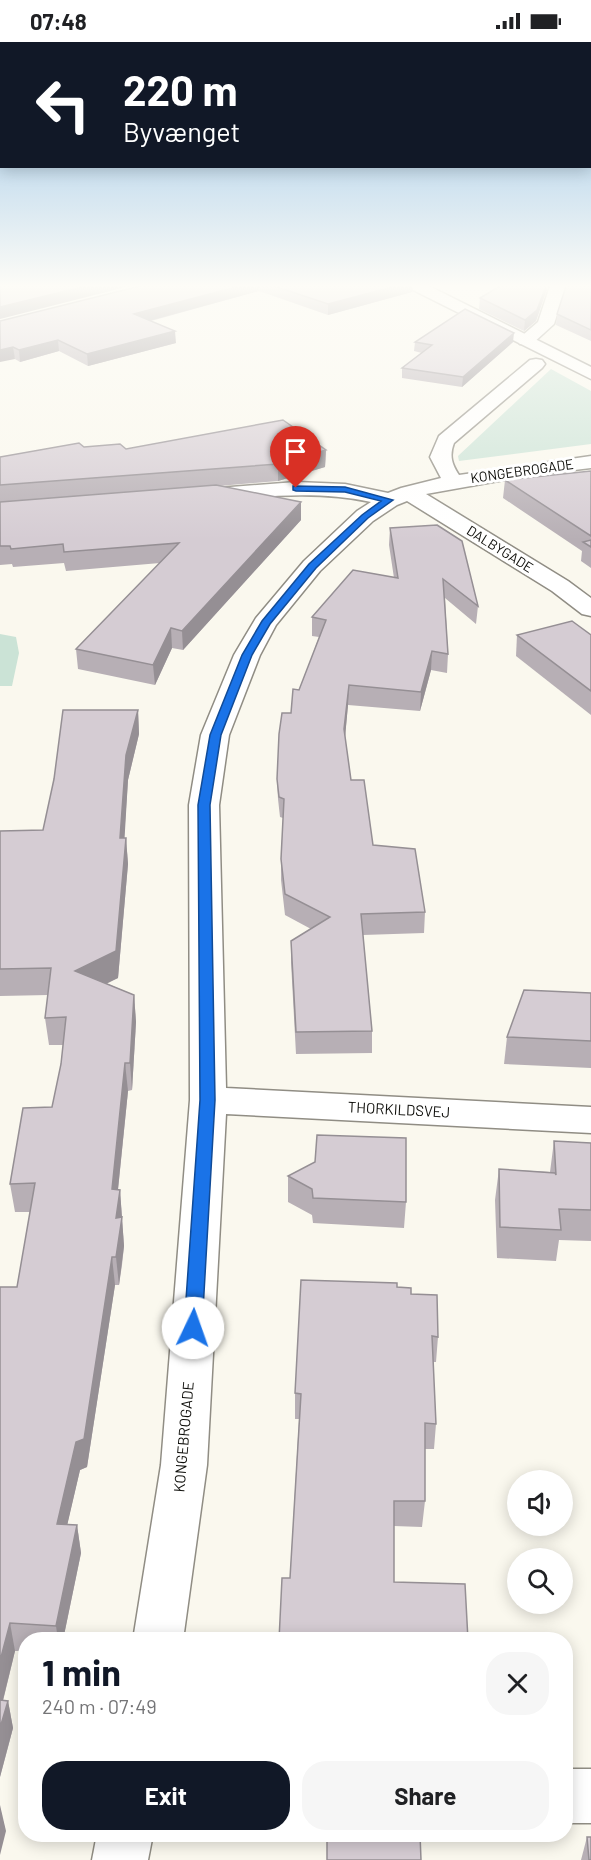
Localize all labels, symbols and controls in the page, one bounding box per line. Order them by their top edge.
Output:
text: 07:48 [30,8,87,34]
text: 220 m [123,64,237,114]
icon: left [24,66,102,144]
text: Byvænget [123,115,240,147]
pin [270,426,321,488]
icon: arrive [279,435,312,468]
street label: KONGEBROGADE [469,455,575,486]
street label: DALBYGADE [464,521,537,576]
street label: THORKILDSVEJ [347,1097,451,1121]
position arrow [161,1296,225,1360]
street label: KONGEBROGADE [169,1381,197,1493]
map controls [507,1470,573,1614]
button: sound [507,1470,573,1536]
button: search [507,1548,573,1614]
text: 1 min [42,1650,121,1693]
button: close [486,1652,549,1715]
text: 240 m · 07:49 [42,1694,157,1718]
button: Exit [42,1761,290,1830]
button: Share [302,1761,549,1830]

